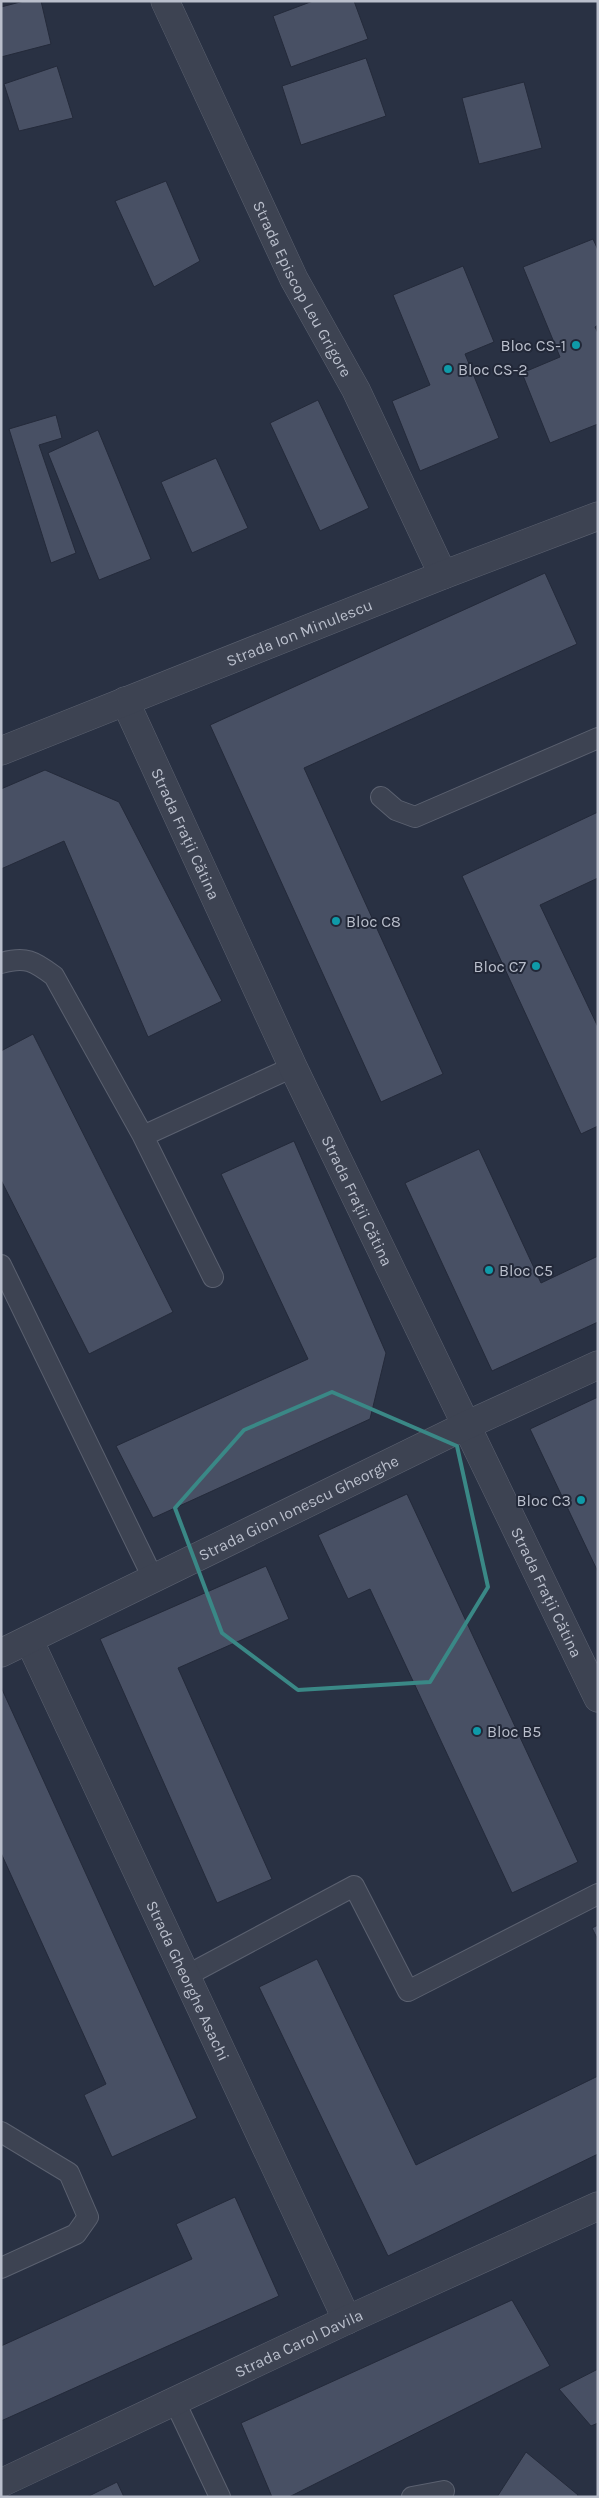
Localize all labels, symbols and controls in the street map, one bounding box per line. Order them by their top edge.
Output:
street label: Strada Episcop Leu Grigore [249,198,356,380]
place label: Bloc CS-1 [500,336,566,355]
marker: Bloc CS-1 [570,339,582,351]
place label: Bloc CS-2 [458,360,528,379]
marker: Bloc CS-2 [442,363,454,375]
street label: Strada Ion Minulescu [223,595,375,670]
street label: Strada Frații Cătina [147,765,224,903]
place label: Bloc C8 [346,912,401,931]
marker: Bloc C8 [330,915,342,927]
place label: Bloc C7 [473,957,526,976]
marker: Bloc C7 [530,960,542,972]
street label: Strada Frații Cătina [317,1132,397,1269]
place label: Bloc C5 [499,1261,553,1280]
marker: Bloc C5 [483,1264,495,1276]
street label: Strada Gion Ionescu Gheorghe [195,1451,402,1565]
place label: Bloc C3 [517,1491,571,1510]
marker: Bloc C3 [575,1494,587,1506]
street label: Strada Frații Cătina [507,1524,586,1661]
place label: Bloc B5 [487,1722,541,1741]
marker: Bloc B5 [471,1725,483,1737]
street label: Strada Gheorghe Asachi [142,1898,233,2064]
street label: Strada Carol Davila [232,2305,366,2382]

